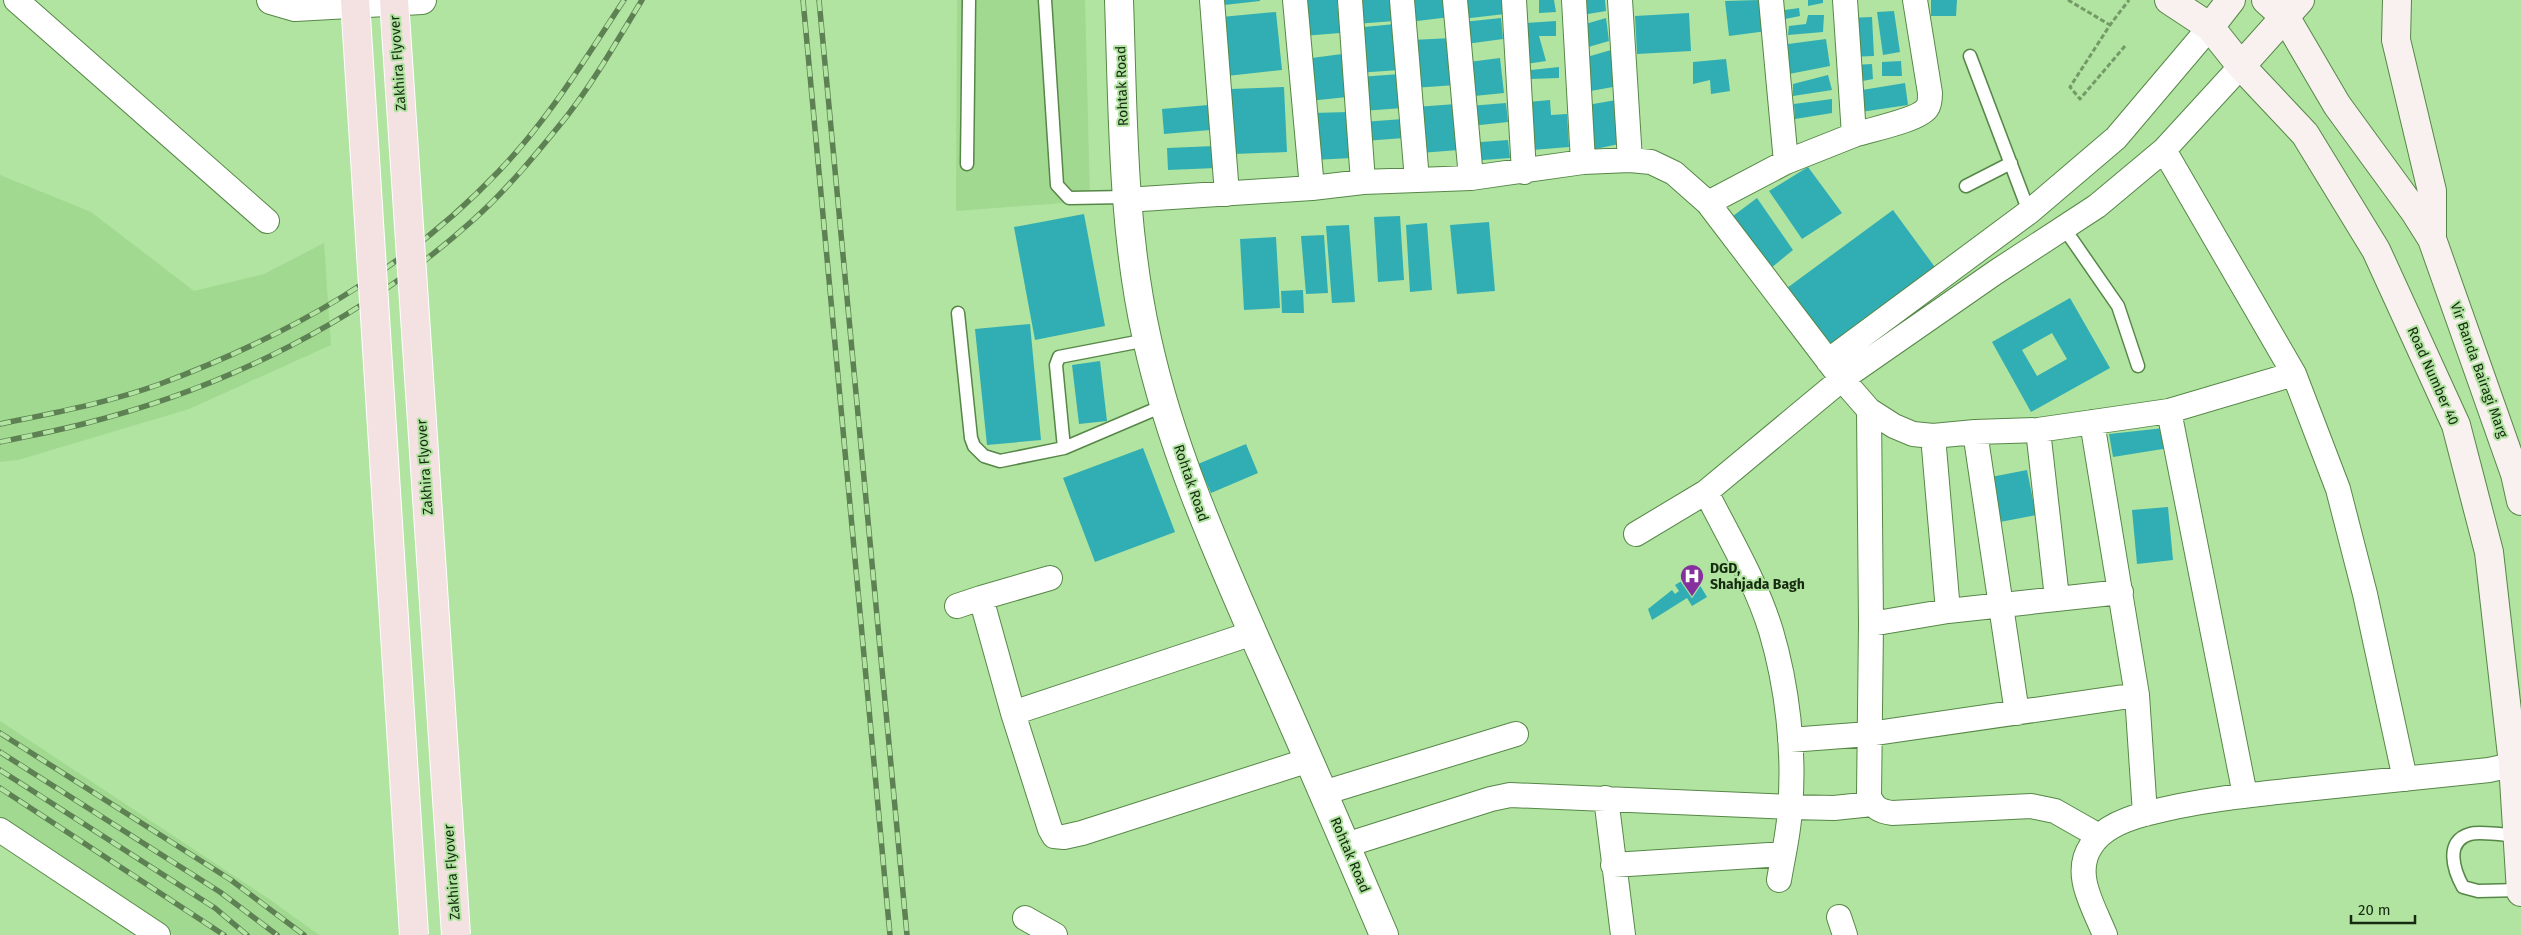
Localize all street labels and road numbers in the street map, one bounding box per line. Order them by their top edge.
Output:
street label: Zakhira Flyover [386,14,410,111]
street label: Rohtak Road [1112,46,1132,126]
street label: Vir Banda Bairagi Marg [2447,300,2512,441]
street label: Road Number 40 [2404,324,2462,428]
street label: Zakhira Flyover [413,418,437,515]
street label: Rohtak Road [1170,442,1212,524]
street label: Rohtak Road [1326,815,1374,895]
street label: Zakhira Flyover [440,823,464,920]

